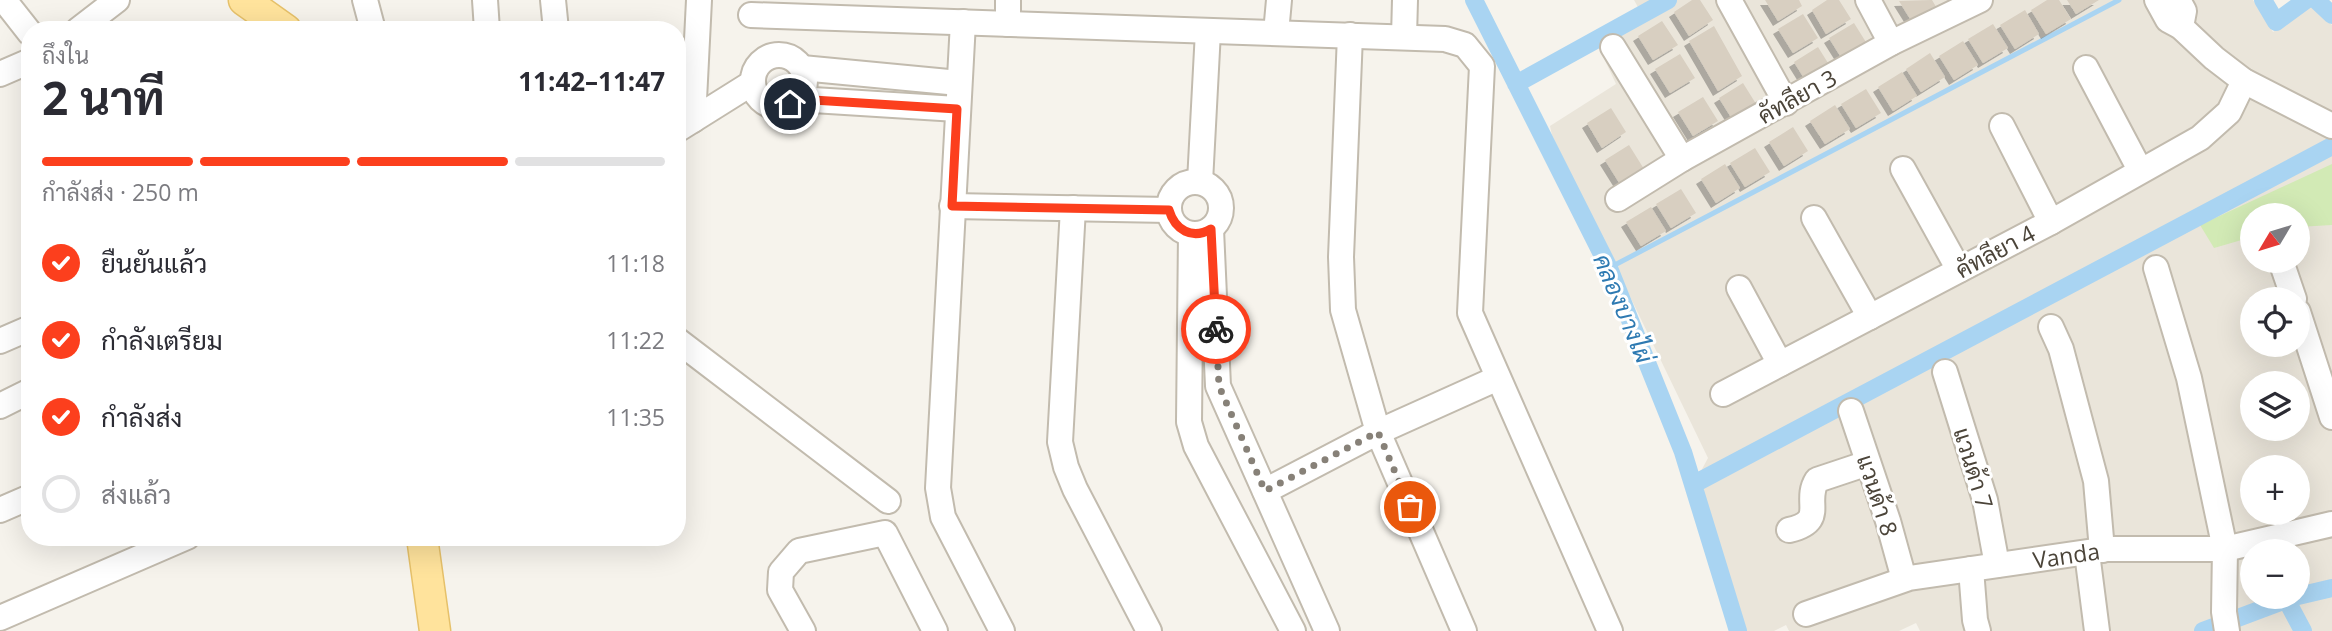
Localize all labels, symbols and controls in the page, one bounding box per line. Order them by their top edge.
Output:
text: ถึงใน [42,39,89,71]
street label: คัทลียา 3 [1752,61,1842,131]
text: 11:42–11:47 [518,63,665,99]
text: 2 นาที [42,66,165,128]
pin [760,74,820,134]
icon: home [771,85,809,123]
text: กำลังส่ง · 250 m [42,176,199,208]
north arrow [2240,203,2310,273]
map controls [2240,203,2310,609]
street label: คัทลียา 4 [1950,217,2040,285]
icon: check [42,244,80,282]
text: ยืนยันแล้ว [101,245,207,281]
text: 11:18 [606,247,665,279]
water label: คลองบางไผ่ [1586,248,1662,369]
button: locate [2240,287,2310,357]
courier [1181,294,1251,364]
icon: bike [1197,310,1235,348]
icon: check [42,321,80,359]
text: กำลังเตรียม [101,322,223,358]
text: 11:22 [606,324,665,356]
button: layers [2240,371,2310,441]
icon: check [42,398,80,436]
text: กำลังส่ง [101,399,182,435]
text: 11:35 [606,401,665,433]
street label: แวนด้า 7 [1946,423,2002,513]
street label: แวนด้า 8 [1850,450,1906,540]
button: + [2240,455,2310,525]
text: ส่งแล้ว [101,476,171,512]
pin [1380,477,1440,537]
icon: bag [1391,488,1429,526]
street label: Vanda [2031,534,2102,576]
button: − [2240,539,2310,609]

